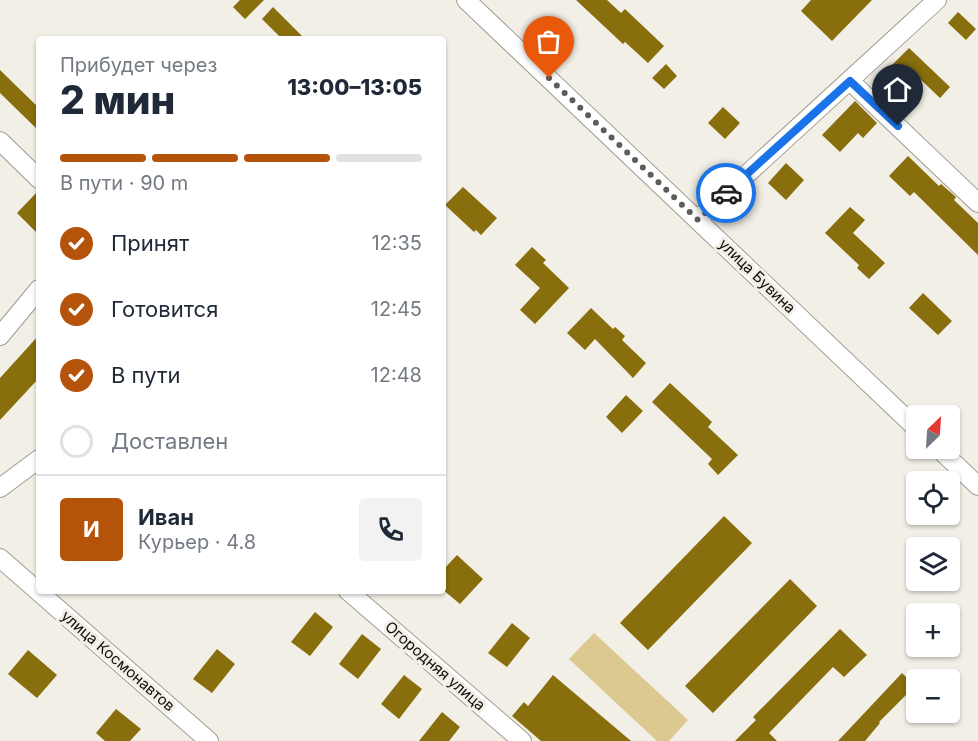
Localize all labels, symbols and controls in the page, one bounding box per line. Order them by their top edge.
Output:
pin [523,16,574,78]
icon: bag [532,25,565,58]
text: Прибудет через [60,53,217,77]
pin [872,64,923,126]
icon: home [881,73,914,106]
text: 13:00–13:05 [287,74,422,100]
text: 2 мин [60,76,175,123]
courier [696,163,756,223]
text: В пути · 90 m [60,171,188,195]
icon: car [710,177,743,210]
icon: check [60,227,93,260]
text: Принят [111,230,189,256]
text: 12:35 [371,231,422,255]
street label: улица Бувина [715,234,800,317]
icon: check [60,293,93,326]
text: Готовится [111,296,218,322]
text: 12:45 [371,297,422,321]
icon: check [60,359,93,392]
text: В пути [111,362,180,388]
text: 12:48 [371,363,422,387]
north arrow [906,405,960,459]
map controls [906,405,960,723]
text: Доставлен [111,428,228,454]
button: locate [906,471,960,525]
button: phone [359,498,422,561]
text: Иван [138,504,194,530]
text: И [83,516,100,542]
text: Курьер · 4.8 [138,530,256,554]
button: layers [906,537,960,591]
button: + [906,603,960,657]
street label: улица Космонавтов [58,606,179,715]
street label: Огородняя улица [381,617,489,714]
button: − [906,669,960,723]

